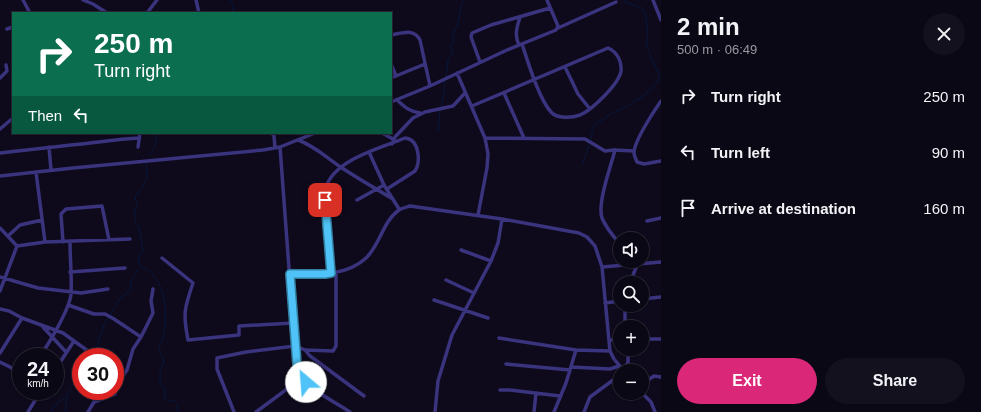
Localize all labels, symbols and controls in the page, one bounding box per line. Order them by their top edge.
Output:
text: 2 min [677,13,740,40]
button: close [923,13,965,55]
icon: right [28,28,80,80]
text: 250 m [94,28,173,59]
text: 500 m · 06:49 [677,42,757,57]
text: Turn right [94,61,170,81]
icon: right [677,85,699,107]
text: Turn right [711,88,781,105]
text: 250 m [923,88,965,105]
icon: left [70,104,92,126]
text: Then [28,107,62,124]
icon: left [677,141,699,163]
text: Turn left [711,144,770,161]
text: 90 m [932,144,965,161]
pin [308,183,342,217]
icon: arrive [314,189,336,211]
icon: arrive [677,197,699,219]
text: Arrive at destination [711,200,856,217]
text: 160 m [923,200,965,217]
map controls [613,232,649,400]
button: sound [613,232,649,268]
button: search [613,276,649,312]
button: + [613,320,649,356]
speed limit sign: 30 [72,348,124,400]
text: 24 [27,358,49,380]
button: Exit [677,358,817,404]
button: Share [825,358,965,404]
position arrow [285,361,327,403]
button: − [613,364,649,400]
text: km/h [27,378,49,389]

